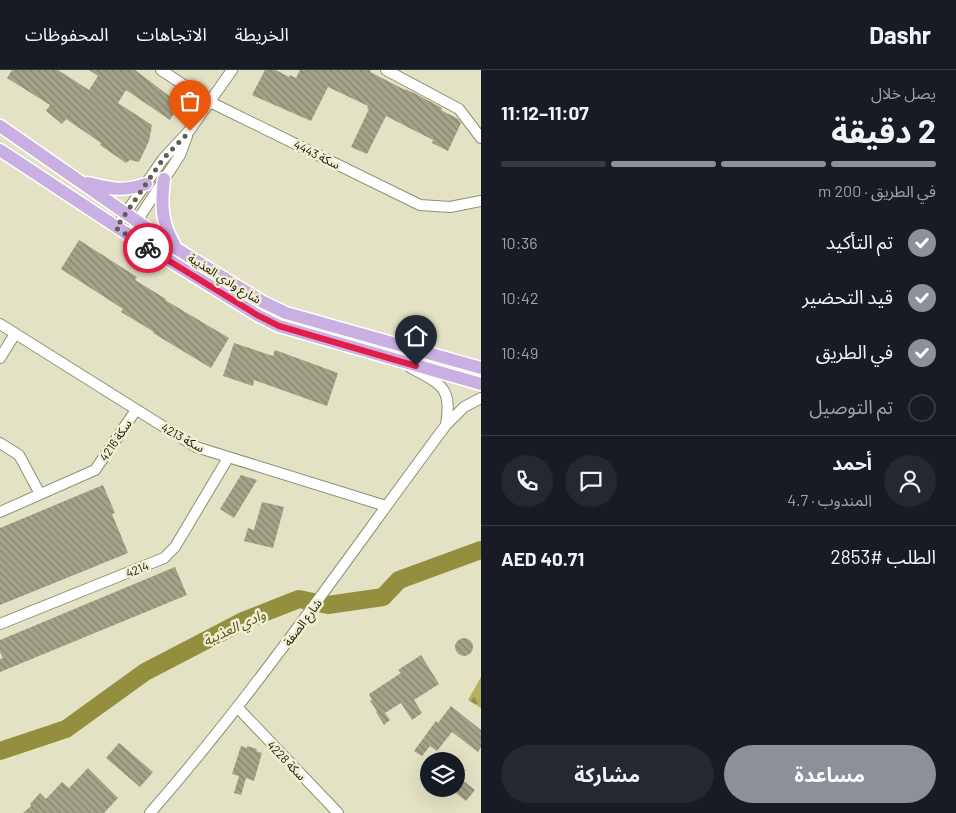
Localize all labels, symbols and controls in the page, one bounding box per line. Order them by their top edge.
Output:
text: Dashr [869,20,931,49]
text: المحفوظات [25,23,109,45]
text: الاتجاهات [137,23,207,45]
text: الخريطة [235,23,289,45]
pin [169,80,211,131]
text: يصل خلال [871,83,936,102]
icon: bag [176,87,204,115]
text: 11:07–11:12 [501,101,589,124]
text: 2 دقيقة [831,111,936,149]
street label: سكة 4443 [292,137,342,171]
text: في الطريق · 200 m [818,181,936,200]
courier [123,223,173,273]
icon: check [908,229,936,257]
text: تم التأكيد [826,230,893,253]
text: 10:36 [501,233,538,252]
icon: bike [134,234,162,262]
street label: شارع وادي العذيبة [184,250,264,309]
icon: check [908,284,936,312]
text: قيد التحضير [802,285,893,308]
text: 10:42 [501,288,538,307]
pin [395,315,437,366]
icon: home [402,322,430,350]
icon: check [908,339,936,367]
text: في الطريق [816,340,893,363]
text: 10:49 [501,343,538,362]
text: تم التوصيل [809,395,893,418]
street label: سكة 4216 [96,417,134,463]
street label: سكة 4213 [159,419,207,455]
text: أحمد [832,451,872,474]
button: phone [501,455,553,507]
button: chat [565,455,617,507]
button: person [884,455,936,507]
text: المندوب · 4.7 [787,490,872,509]
text: الطلب #2853 [831,545,936,568]
text: AED 40.71 [501,547,584,570]
street label: 4214 [123,558,151,580]
street label: شارع الصفة [280,596,327,650]
water label: وادي العذيبة [200,605,269,652]
street label: سكة 4228 [265,737,309,783]
button: مشاركة [501,745,714,803]
button: مساعدة [724,745,936,803]
map controls [420,752,465,797]
button: layers [420,752,465,797]

